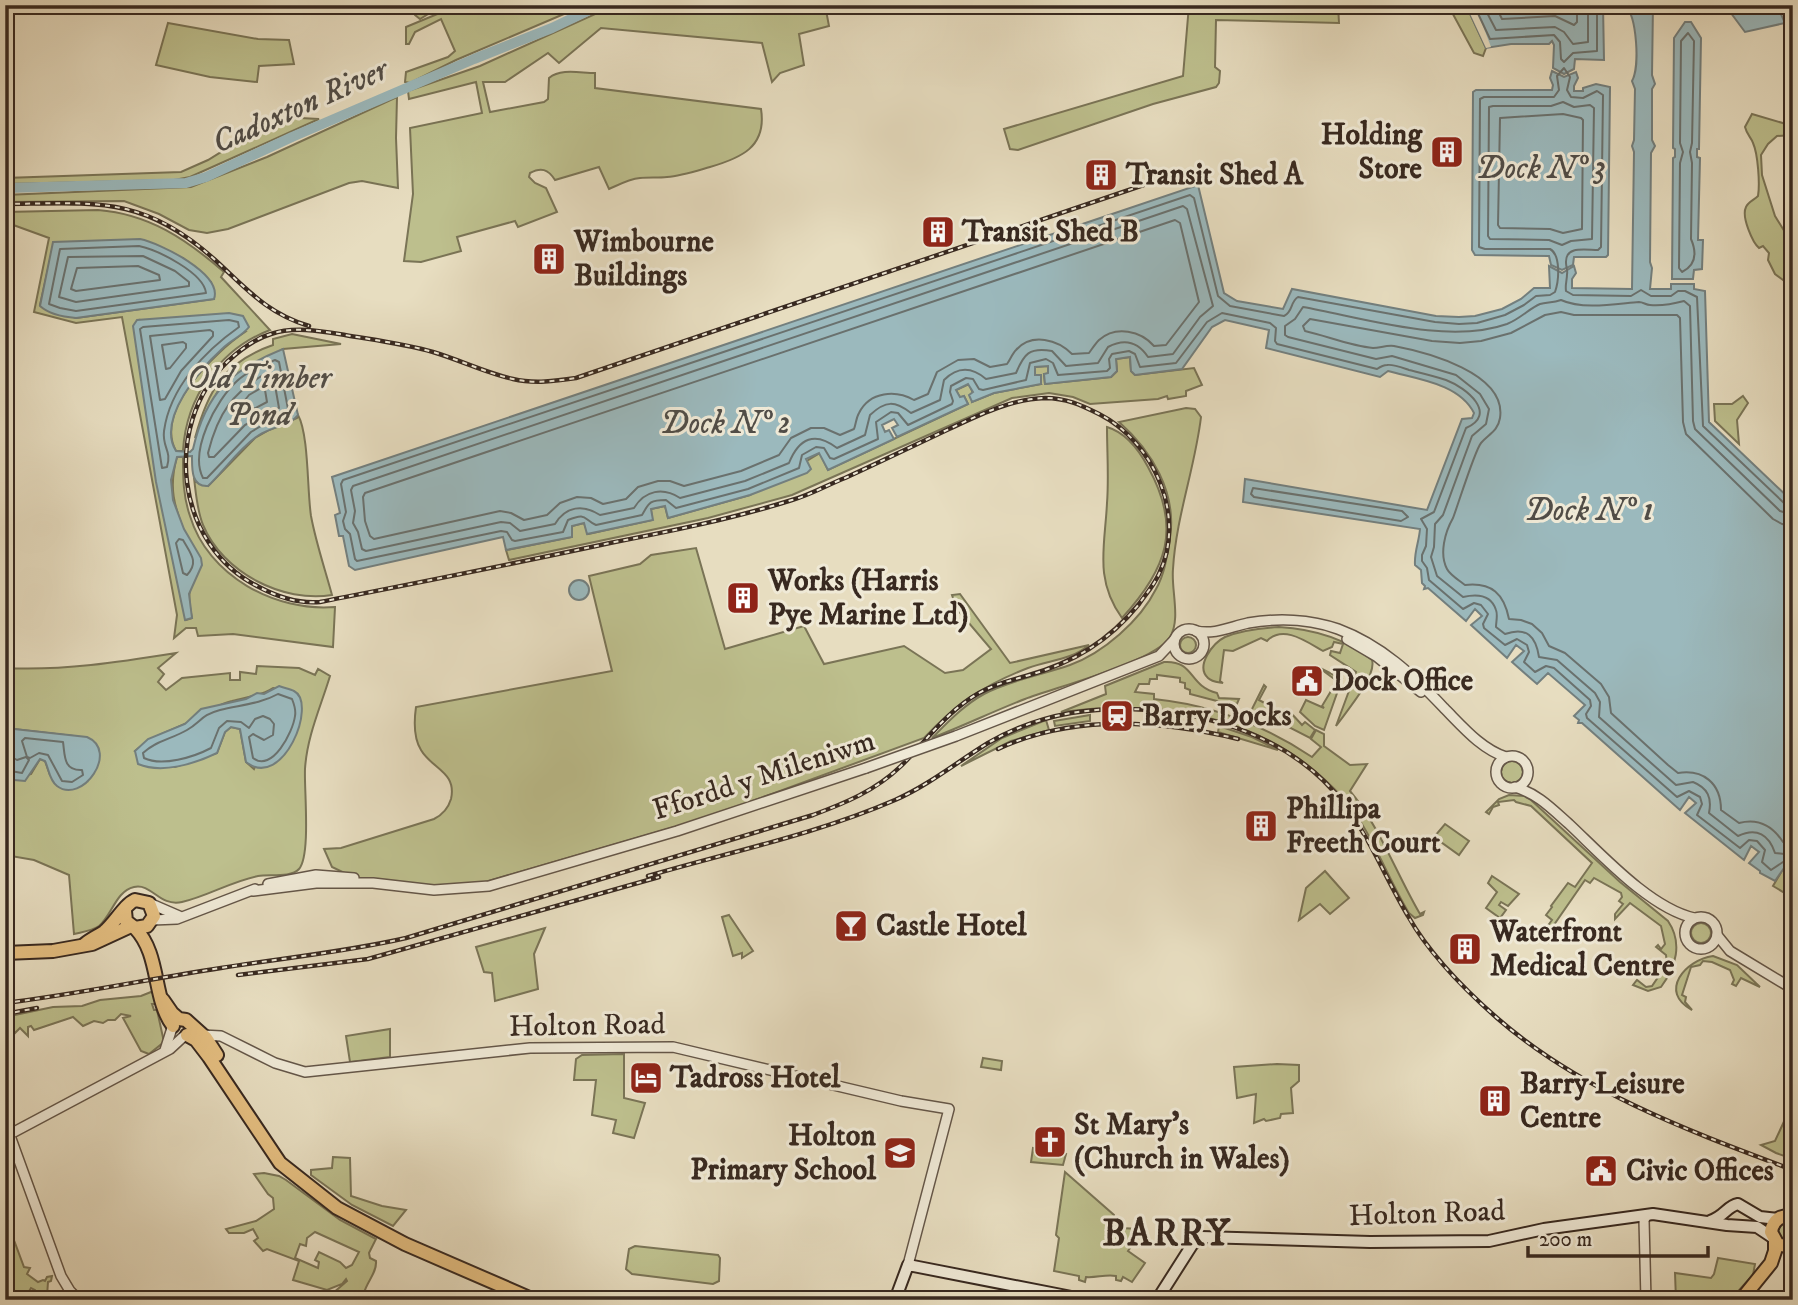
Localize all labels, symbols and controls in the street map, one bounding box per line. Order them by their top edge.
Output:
water label: Cadoxton River [206,49,397,164]
place label: Holding Store [1321,117,1423,188]
building icon: Holding Store [1428,133,1466,171]
water label: Dock Nº 3 [1476,149,1606,189]
building icon: Transit Shed A [1082,156,1120,194]
place label: Transit Shed A [1125,157,1304,194]
building icon: Transit Shed B [919,213,957,251]
place label: Transit Shed B [961,214,1139,251]
place label: Wimbourne Buildings [573,224,714,295]
building icon: Wimbourne Buildings [530,240,568,278]
water label: Old Timber Pond [187,359,334,436]
water label: Dock Nº 2 [660,404,790,444]
water label: Dock Nº 1 [1524,491,1654,531]
place label: Works (Harris Pye Marine Ltd) [767,563,968,634]
building icon: Works (Harris Pye Marine Ltd) [724,579,762,617]
public building icon: Dock Office [1288,662,1326,700]
place label: Dock Office [1332,663,1474,700]
station icon: Barry Docks [1098,697,1136,735]
place label: Barry Docks [1142,698,1291,735]
street label: Ffordd y Mileniwm [648,723,880,829]
place label: Phillipa Freeth Court [1286,791,1441,862]
building icon: Phillipa Freeth Court [1242,807,1280,845]
bar icon: Castle Hotel [832,907,870,945]
place label: Castle Hotel [876,908,1027,945]
place label: Waterfront Medical Centre [1489,914,1675,985]
building icon: Waterfront Medical Centre [1446,930,1484,968]
street label: Holton Road [508,1006,666,1046]
hotel icon: Tadross Hotel [627,1059,665,1097]
place label: Tadross Hotel [669,1060,841,1097]
place label: Barry Leisure Centre [1520,1066,1685,1137]
building icon: Barry Leisure Centre [1476,1082,1514,1120]
place label: St Mary's (Church in Wales) [1074,1107,1290,1178]
place label: Holton Primary School [690,1118,877,1189]
church icon: St Mary's (Church in Wales) [1031,1123,1069,1161]
school or university icon: Holton Primary School [881,1134,919,1172]
public building icon: Civic Offices [1582,1152,1620,1190]
place label: Civic Offices [1626,1153,1774,1190]
street label: Holton Road [1348,1193,1506,1235]
district label: BARRY [1102,1211,1232,1258]
scale bar [1528,1214,1709,1258]
text: 200 m [1539,1227,1592,1253]

